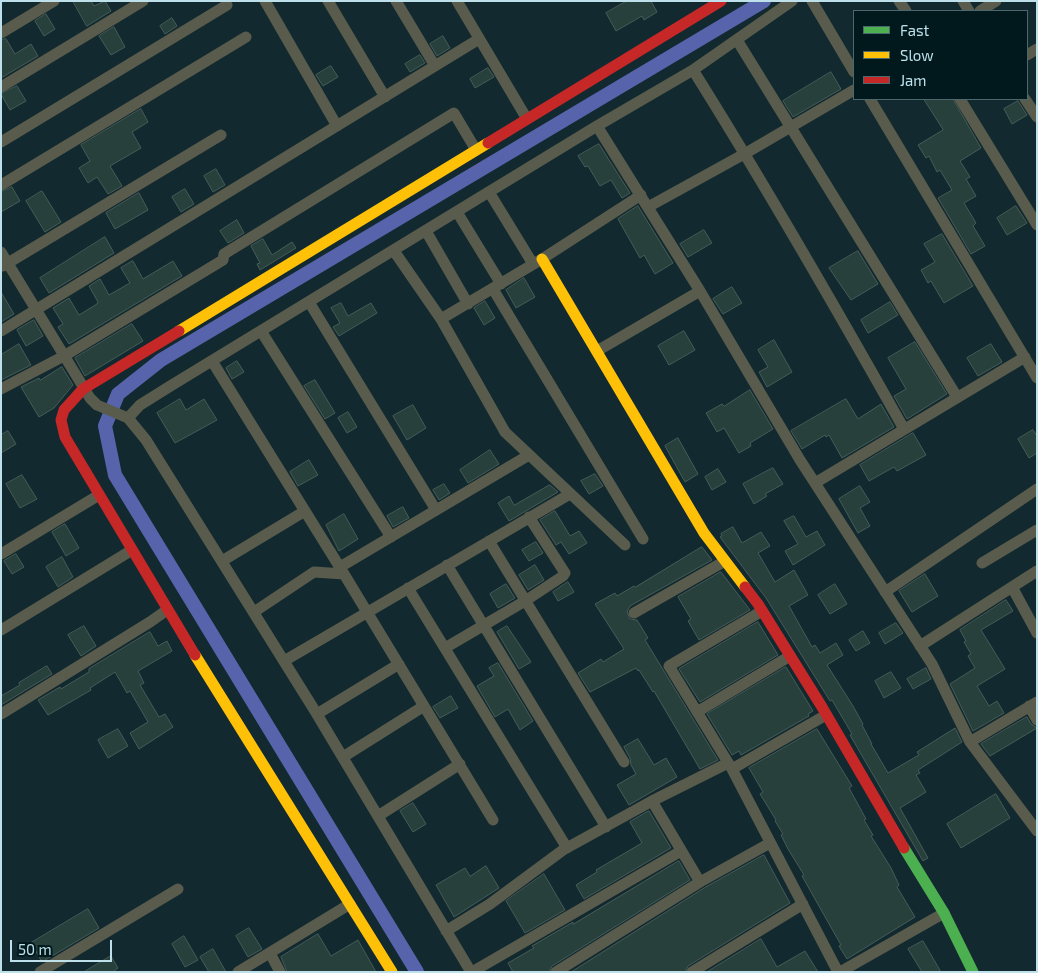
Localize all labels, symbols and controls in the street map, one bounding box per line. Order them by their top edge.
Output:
legend [853,10,1028,100]
text: Fast [900,21,929,39]
text: Slow [900,46,934,64]
text: Jam [900,71,926,89]
scale bar [12,930,115,962]
text: 50 m [18,940,52,958]

